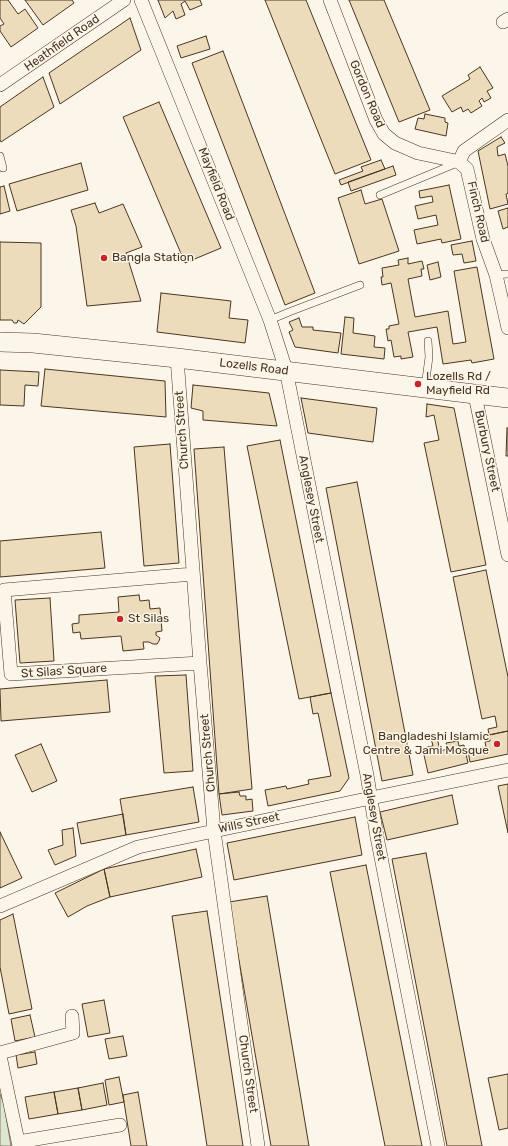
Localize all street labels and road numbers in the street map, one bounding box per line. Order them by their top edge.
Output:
street label: Heathfield Road [22,12,102,74]
street label: Gordon Road [346,58,388,130]
street label: Mayfield Road [195,145,237,223]
street label: Finch Road [464,180,492,244]
street label: Lozells Road [219,356,289,378]
street label: Church Street [172,390,192,470]
street label: Burbury Street [471,409,503,493]
street label: Anglesey Street [295,454,327,544]
street label: St Silas' Square [21,661,107,681]
street label: Church Street [197,713,219,793]
street label: Anglesey Street [359,772,389,862]
street label: Wills Street [217,810,281,836]
street label: Church Street [235,1034,261,1114]

